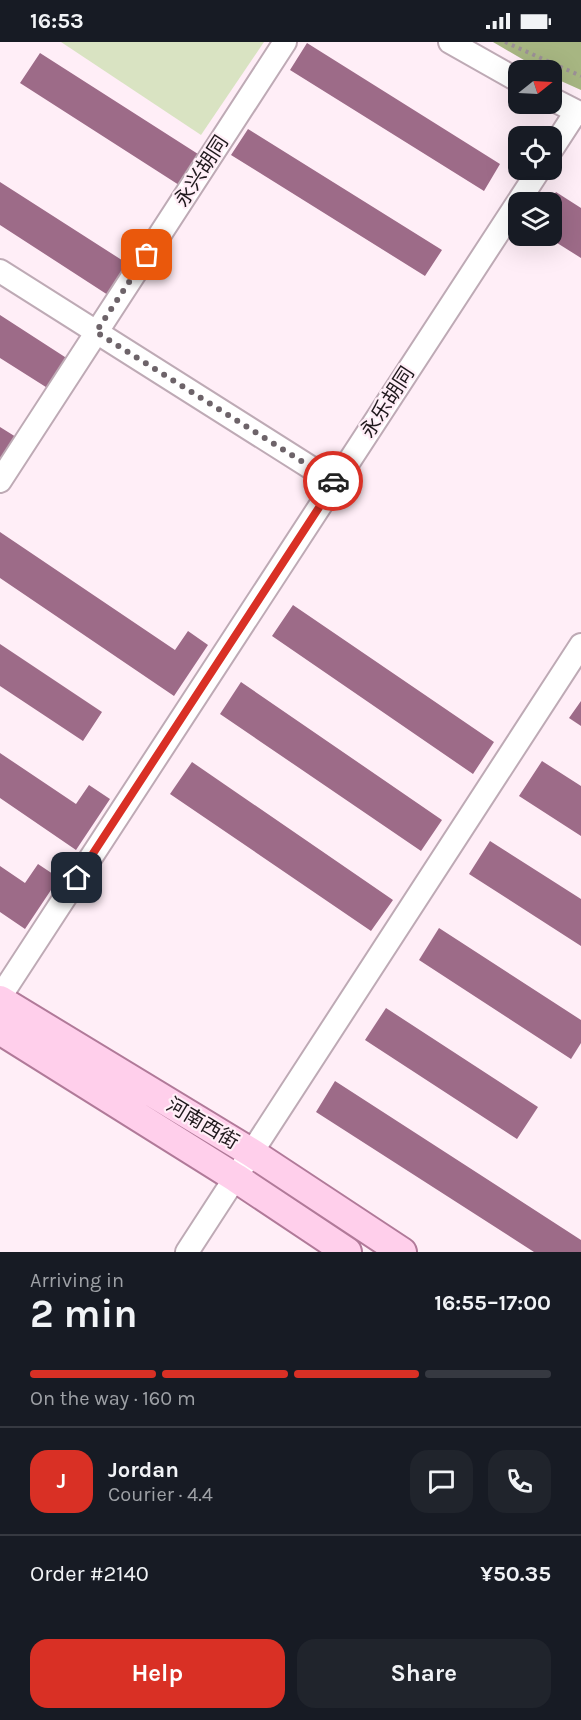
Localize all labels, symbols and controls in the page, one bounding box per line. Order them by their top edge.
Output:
text: 16:53 [30,8,84,34]
north arrow [508,60,562,114]
map controls [508,60,562,246]
button: locate [508,126,562,180]
street label: 永兴胡同 [170,131,233,211]
button: layers [508,192,562,246]
pin [121,229,172,280]
icon: bag [130,238,163,271]
street label: 永乐胡同 [356,362,419,442]
courier [303,451,363,511]
icon: car [317,465,350,498]
pin [51,852,102,903]
icon: home [60,861,93,894]
street label: 河南西街 [163,1093,243,1154]
text: Arriving in [30,1269,124,1292]
text: 16:55–17:00 [434,1290,551,1316]
text: 2 min [30,1291,138,1337]
text: On the way · 160 m [30,1387,196,1410]
button: chat [410,1450,473,1513]
button: phone [488,1450,551,1513]
text: Jordan [108,1457,179,1483]
text: J [57,1468,66,1494]
text: Courier · 4.4 [108,1483,213,1506]
text: Order #2140 [30,1561,149,1587]
text: ¥50.35 [480,1561,551,1587]
button: Help [30,1639,285,1708]
button: Share [297,1639,551,1708]

